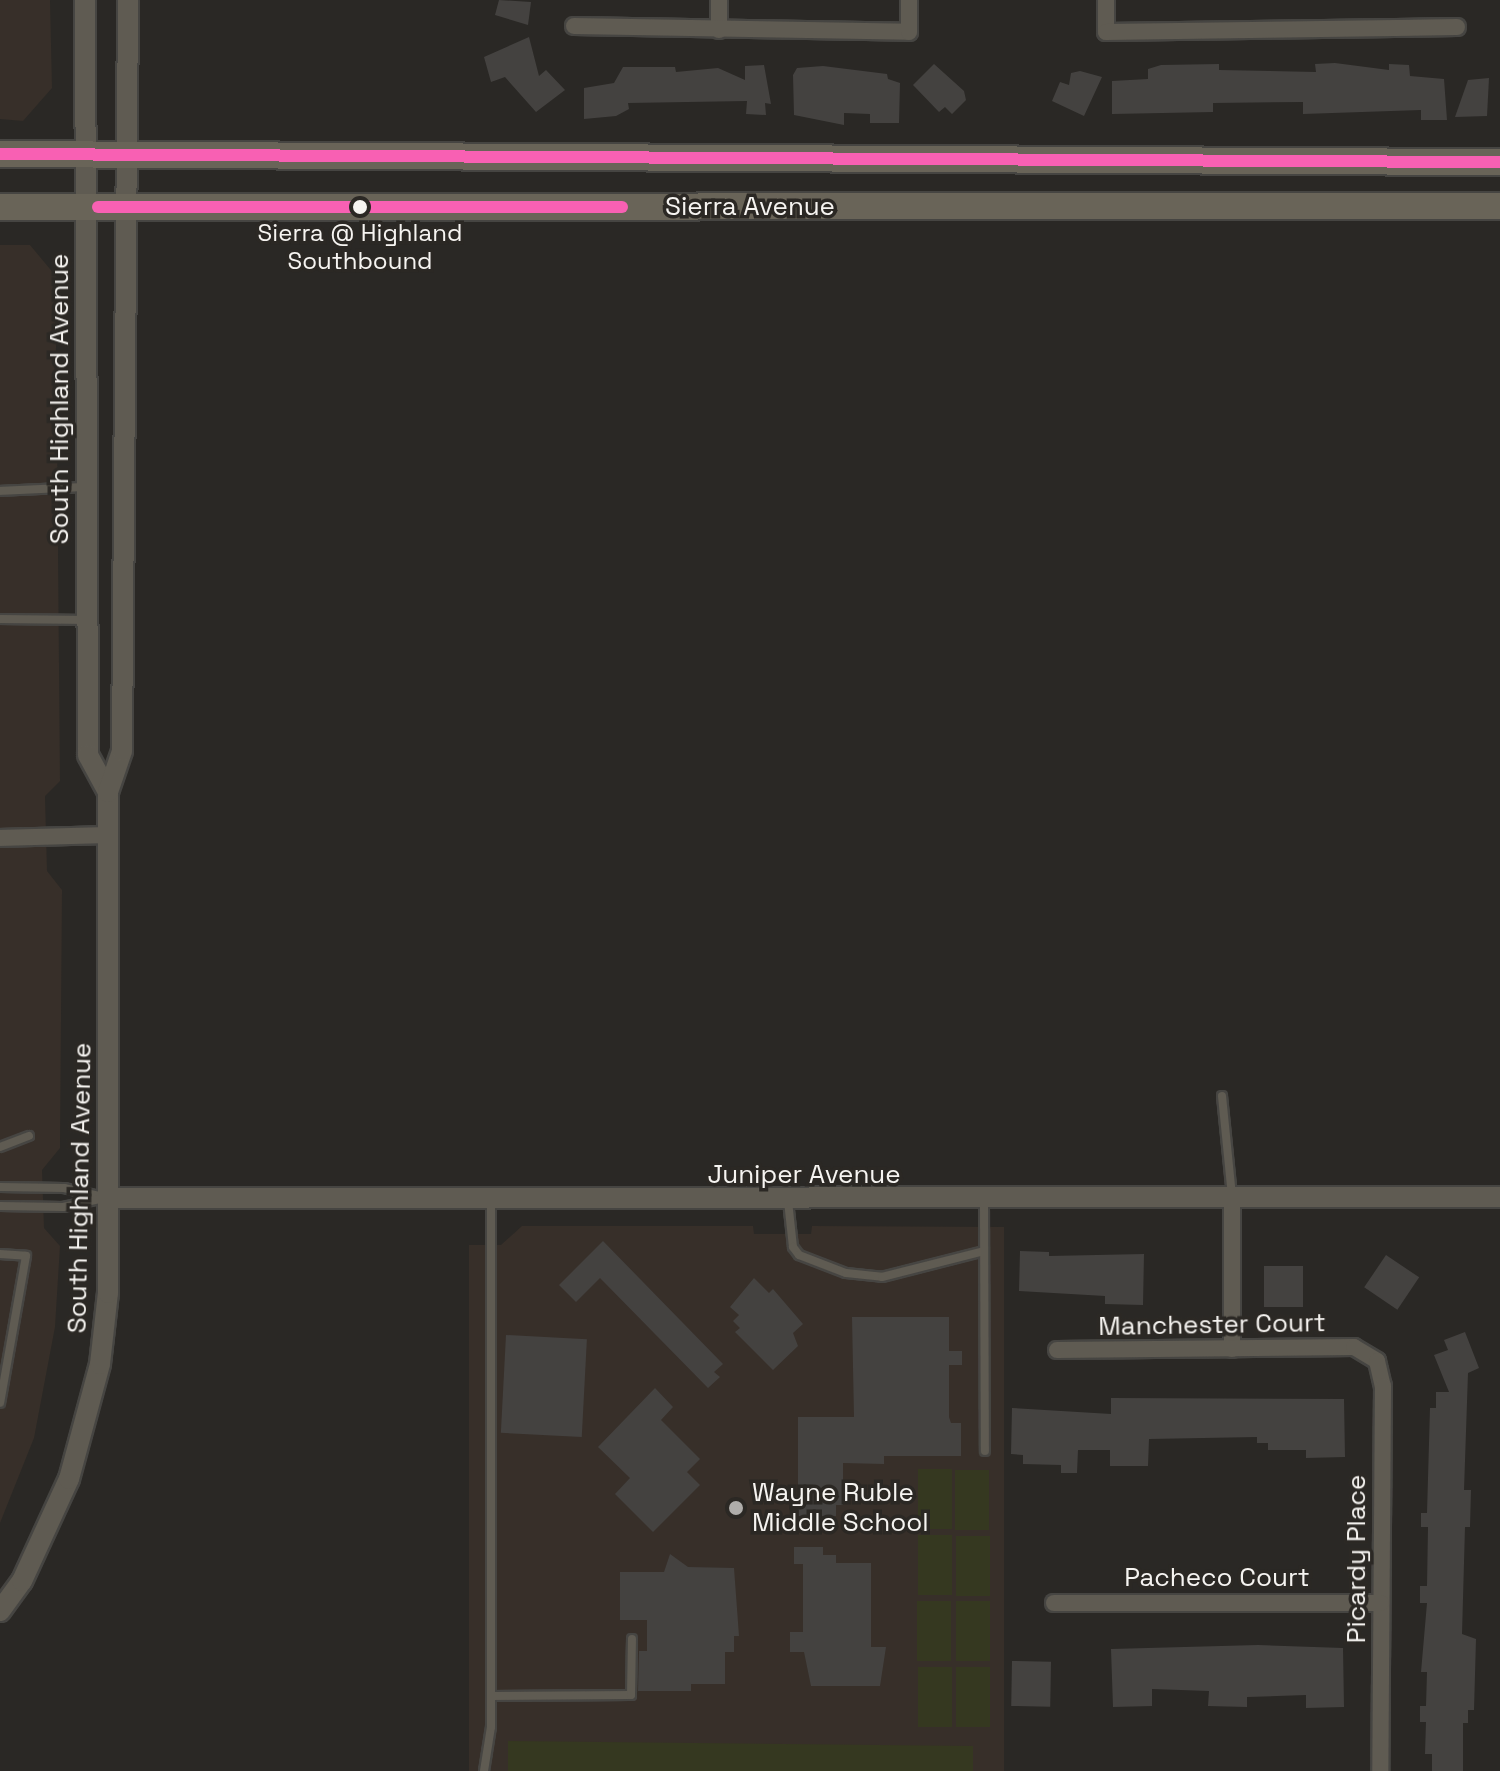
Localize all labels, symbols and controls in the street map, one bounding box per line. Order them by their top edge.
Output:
street label: Sierra Avenue [665,191,835,223]
marker: Sierra @ Highland Southbound [352,199,368,215]
place label: Sierra @ Highland Southbound [258,219,462,275]
street label: South Highland Avenue [44,253,76,545]
street label: South Highland Avenue [62,1042,98,1334]
street label: Juniper Avenue [707,1159,901,1191]
street label: Manchester Court [1098,1307,1326,1343]
street label: Picardy Place [1341,1475,1373,1643]
place label: Wayne Ruble Middle School [752,1477,929,1538]
marker: Wayne Ruble Middle School [727,1499,745,1517]
street label: Pacheco Court [1124,1562,1310,1594]

